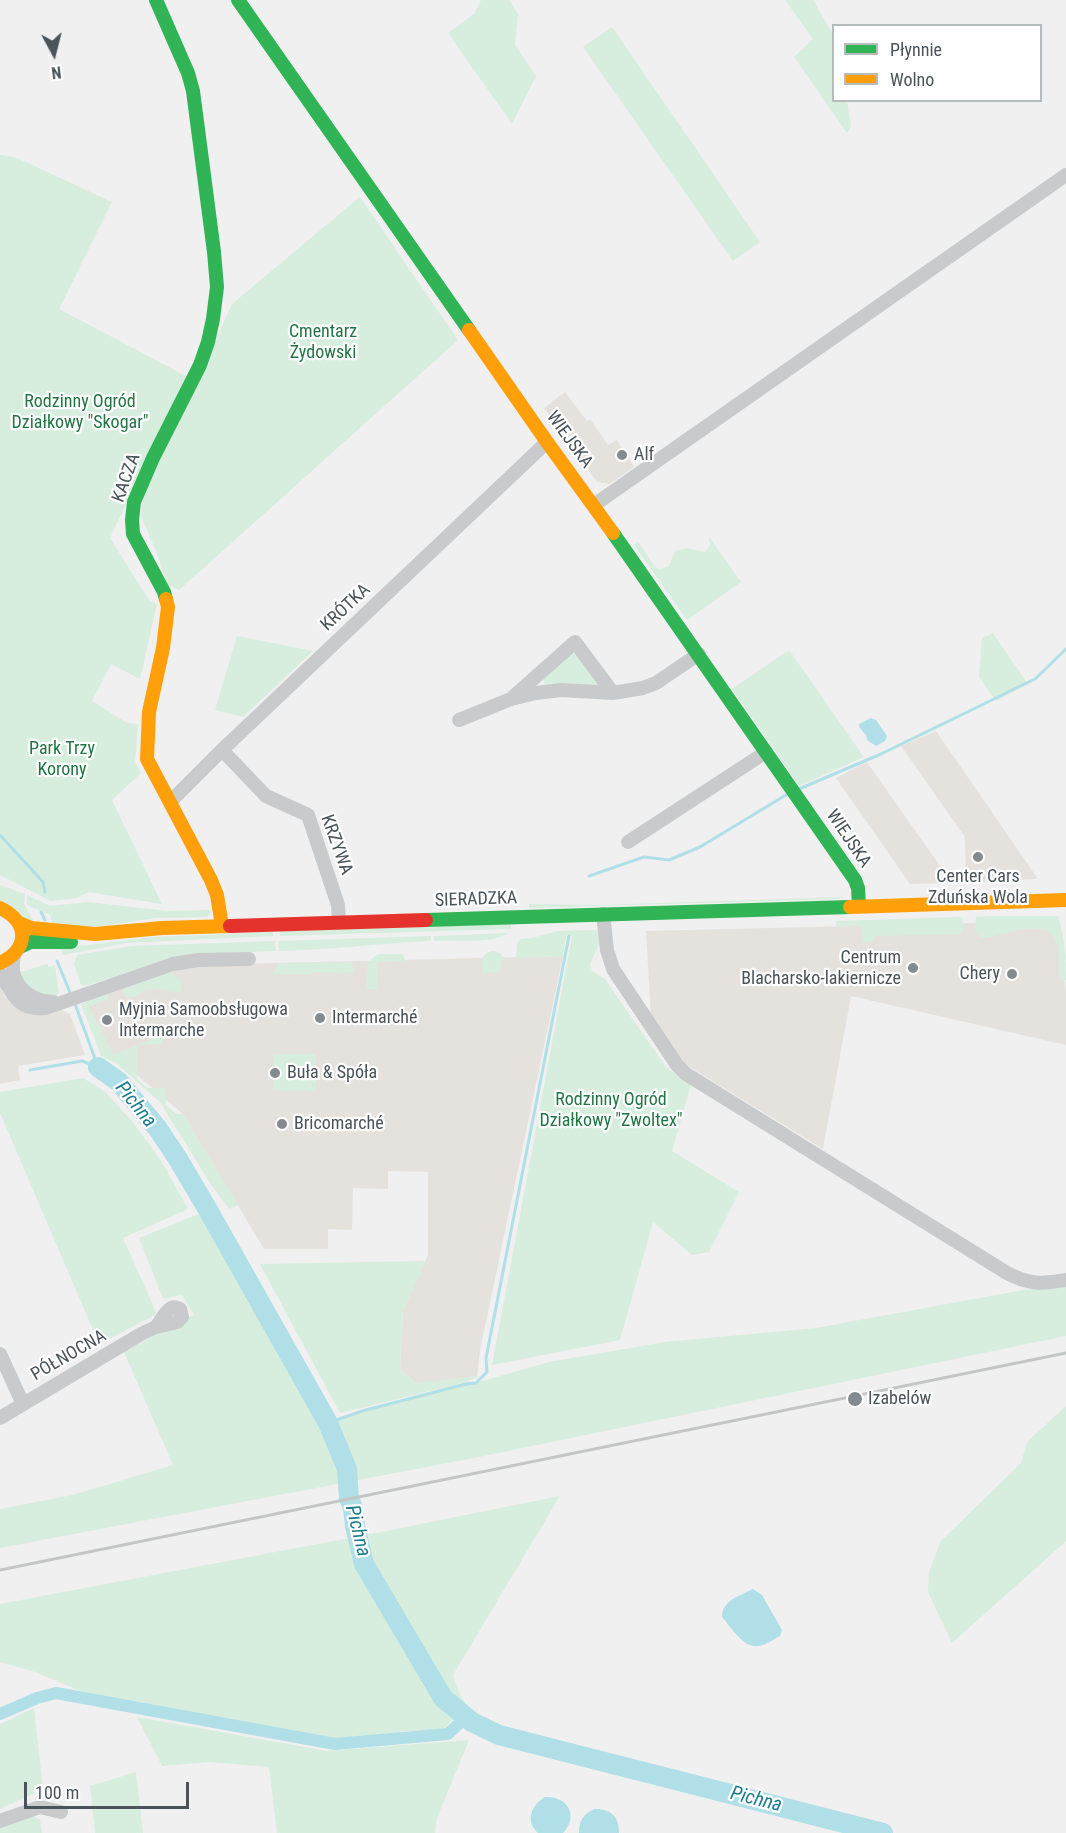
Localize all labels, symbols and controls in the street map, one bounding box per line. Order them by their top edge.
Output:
north arrow [24,24,84,84]
legend [832,24,1042,102]
text: Płynnie [890,39,942,60]
text: N [50,62,62,82]
text: Wolno [890,69,934,90]
park label: Cmentarz Żydowski [289,321,357,364]
park label: Rodzinny Ogród Działkowy "Skogar" [11,391,149,434]
street label: WIEJSKA [541,407,597,473]
place label: Alf [634,444,654,466]
marker: Alf [615,448,629,462]
street label: KACZA [108,451,146,505]
street label: KRÓTKA [317,580,375,636]
park label: Park Trzy Korony [29,738,95,780]
street label: WIEJSKA [821,806,875,872]
street label: KRZYWA [315,812,357,878]
marker: Center Cars Zduńska Wola [971,850,985,864]
place label: Center Cars Zduńska Wola [928,866,1028,908]
street label: SIERADZKA [434,888,518,912]
place label: Centrum Blacharsko-lakiernicze [741,947,901,990]
marker: Centrum Blacharsko-lakiernicze [906,961,920,975]
place label: Chery [960,963,1000,985]
marker: Chery [1005,967,1019,981]
place label: Myjnia Samoobsługowa Intermarche [119,999,288,1042]
place label: Intermarché [332,1007,417,1029]
marker: Intermarché [313,1011,327,1025]
marker: Myjnia Samoobsługowa Intermarche [100,1013,114,1027]
place label: Buła & Spóła [287,1062,377,1084]
marker: Buła & Spóła [268,1066,282,1080]
water label: Pichna [109,1077,161,1133]
park label: Rodzinny Ogród Działkowy "Zwoltex" [539,1089,683,1132]
place label: Bricomarché [294,1113,384,1135]
marker: Bricomarché [275,1117,289,1131]
street label: PÓŁNOCNA [28,1326,110,1386]
place label: Izabelów [868,1388,931,1410]
marker: Izabelów [846,1390,864,1408]
water label: Pichna [339,1503,375,1559]
scale bar [27,1770,192,1808]
text: 100 m [35,1782,79,1803]
water label: Pichna [728,1782,784,1818]

